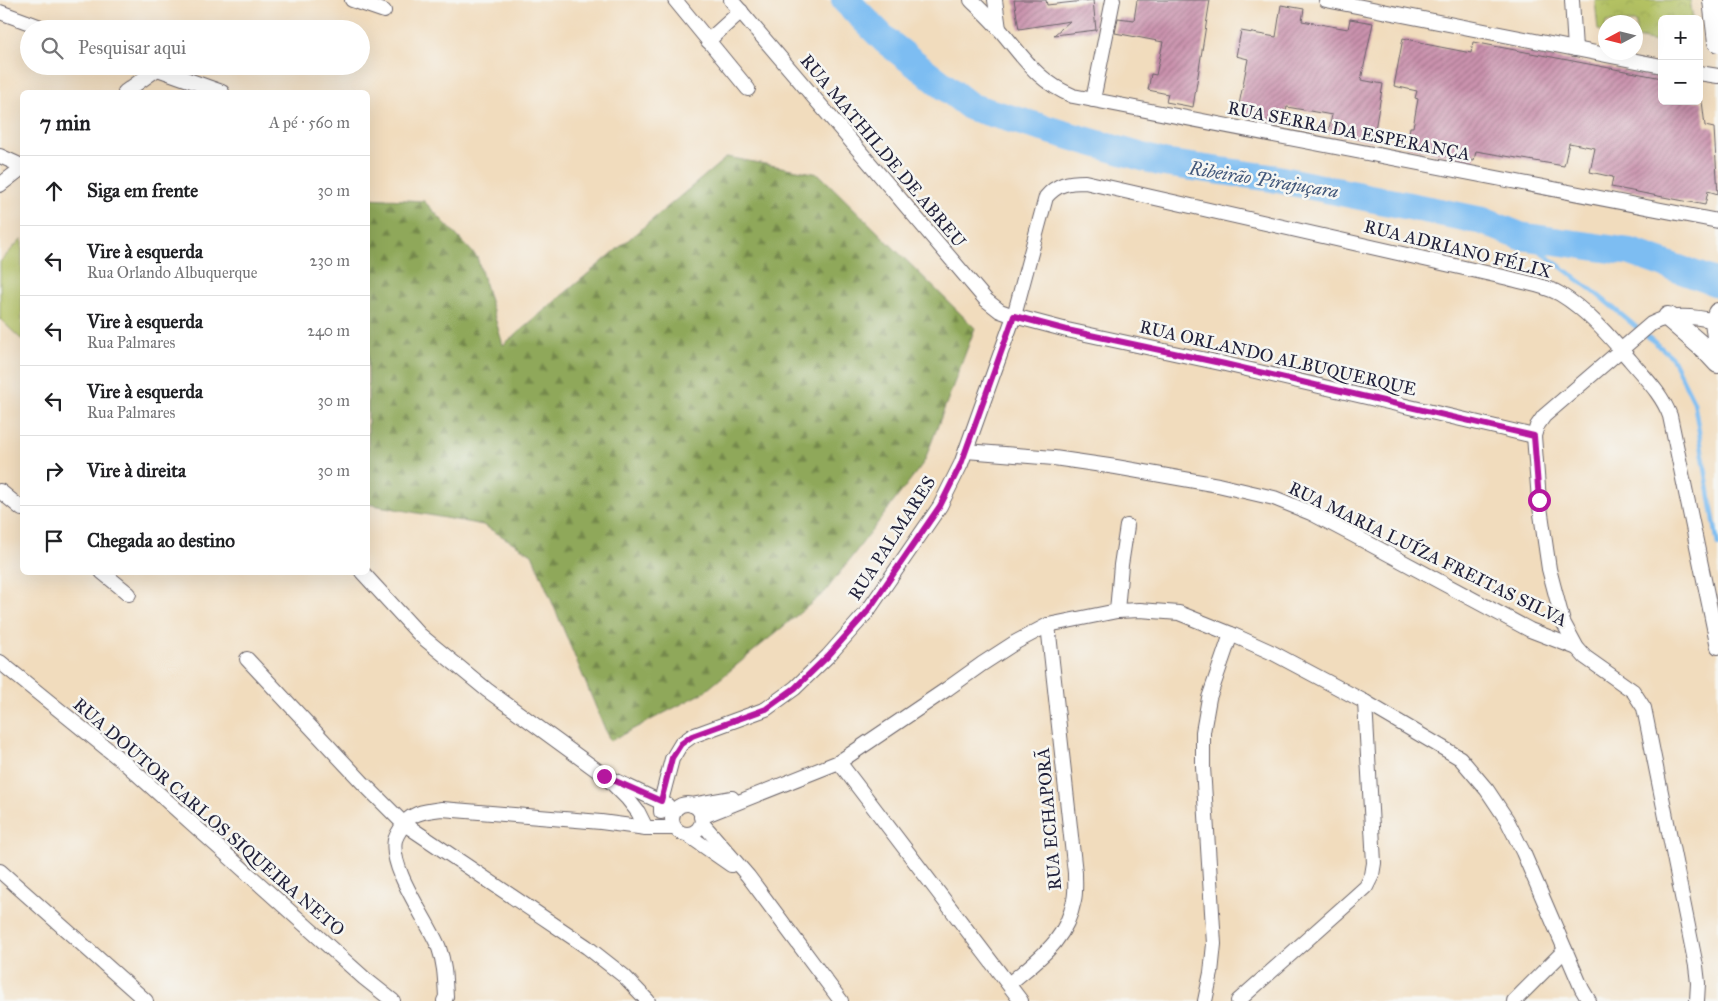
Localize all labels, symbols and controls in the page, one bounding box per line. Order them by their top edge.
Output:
north arrow [1598,15,1643,60]
map controls [1658,15,1703,105]
button: + [1658,15,1703,60]
search box [20,20,370,75]
icon: search [38,34,66,62]
text: Pesquisar aqui [78,36,186,59]
street label: RUA MATHILDE DE ABREU [796,50,971,253]
button: − [1658,60,1703,105]
street label: RUA SERRA DA ESPERANÇA [1226,97,1472,165]
text: 7 min [40,110,91,136]
text: A pé · 560 m [269,113,350,132]
water label: Ribeirão Pirajuçara [1186,156,1340,203]
icon: ahead [40,177,68,205]
text: Siga em frente [87,179,198,202]
text: 30 m [317,181,350,200]
street label: RUA ADRIANO FÉLIX [1362,213,1555,283]
text: Vire à esquerda [87,240,203,263]
icon: left [40,247,68,275]
text: 230 m [310,251,350,270]
text: Rua Orlando Albuquerque [87,263,257,282]
text: Vire à esquerda [87,310,203,333]
street label: RUA ORLANDO ALBUQUERQUE [1137,315,1419,401]
icon: left [40,317,68,345]
text: 240 m [307,321,350,340]
text: Rua Palmares [87,333,175,352]
text: Vire à esquerda [87,380,203,403]
icon: left [40,387,68,415]
text: 30 m [317,391,350,410]
text: Rua Palmares [87,403,175,422]
icon: right [40,457,68,485]
text: Vire à direita [87,459,186,482]
text: 30 m [317,461,350,480]
street label: RUA PALMARES [844,472,940,604]
street label: RUA MARIA LUÍZA FREITAS SILVA [1285,475,1572,631]
route start [1528,489,1551,512]
icon: arrive [40,527,68,555]
text: Chegada ao destino [87,529,235,552]
street label: RUA DOUTOR CARLOS SIQUEIRA NETO [69,693,349,941]
street label: RUA ECHAPORÃ [1032,747,1066,891]
route end [593,765,616,788]

